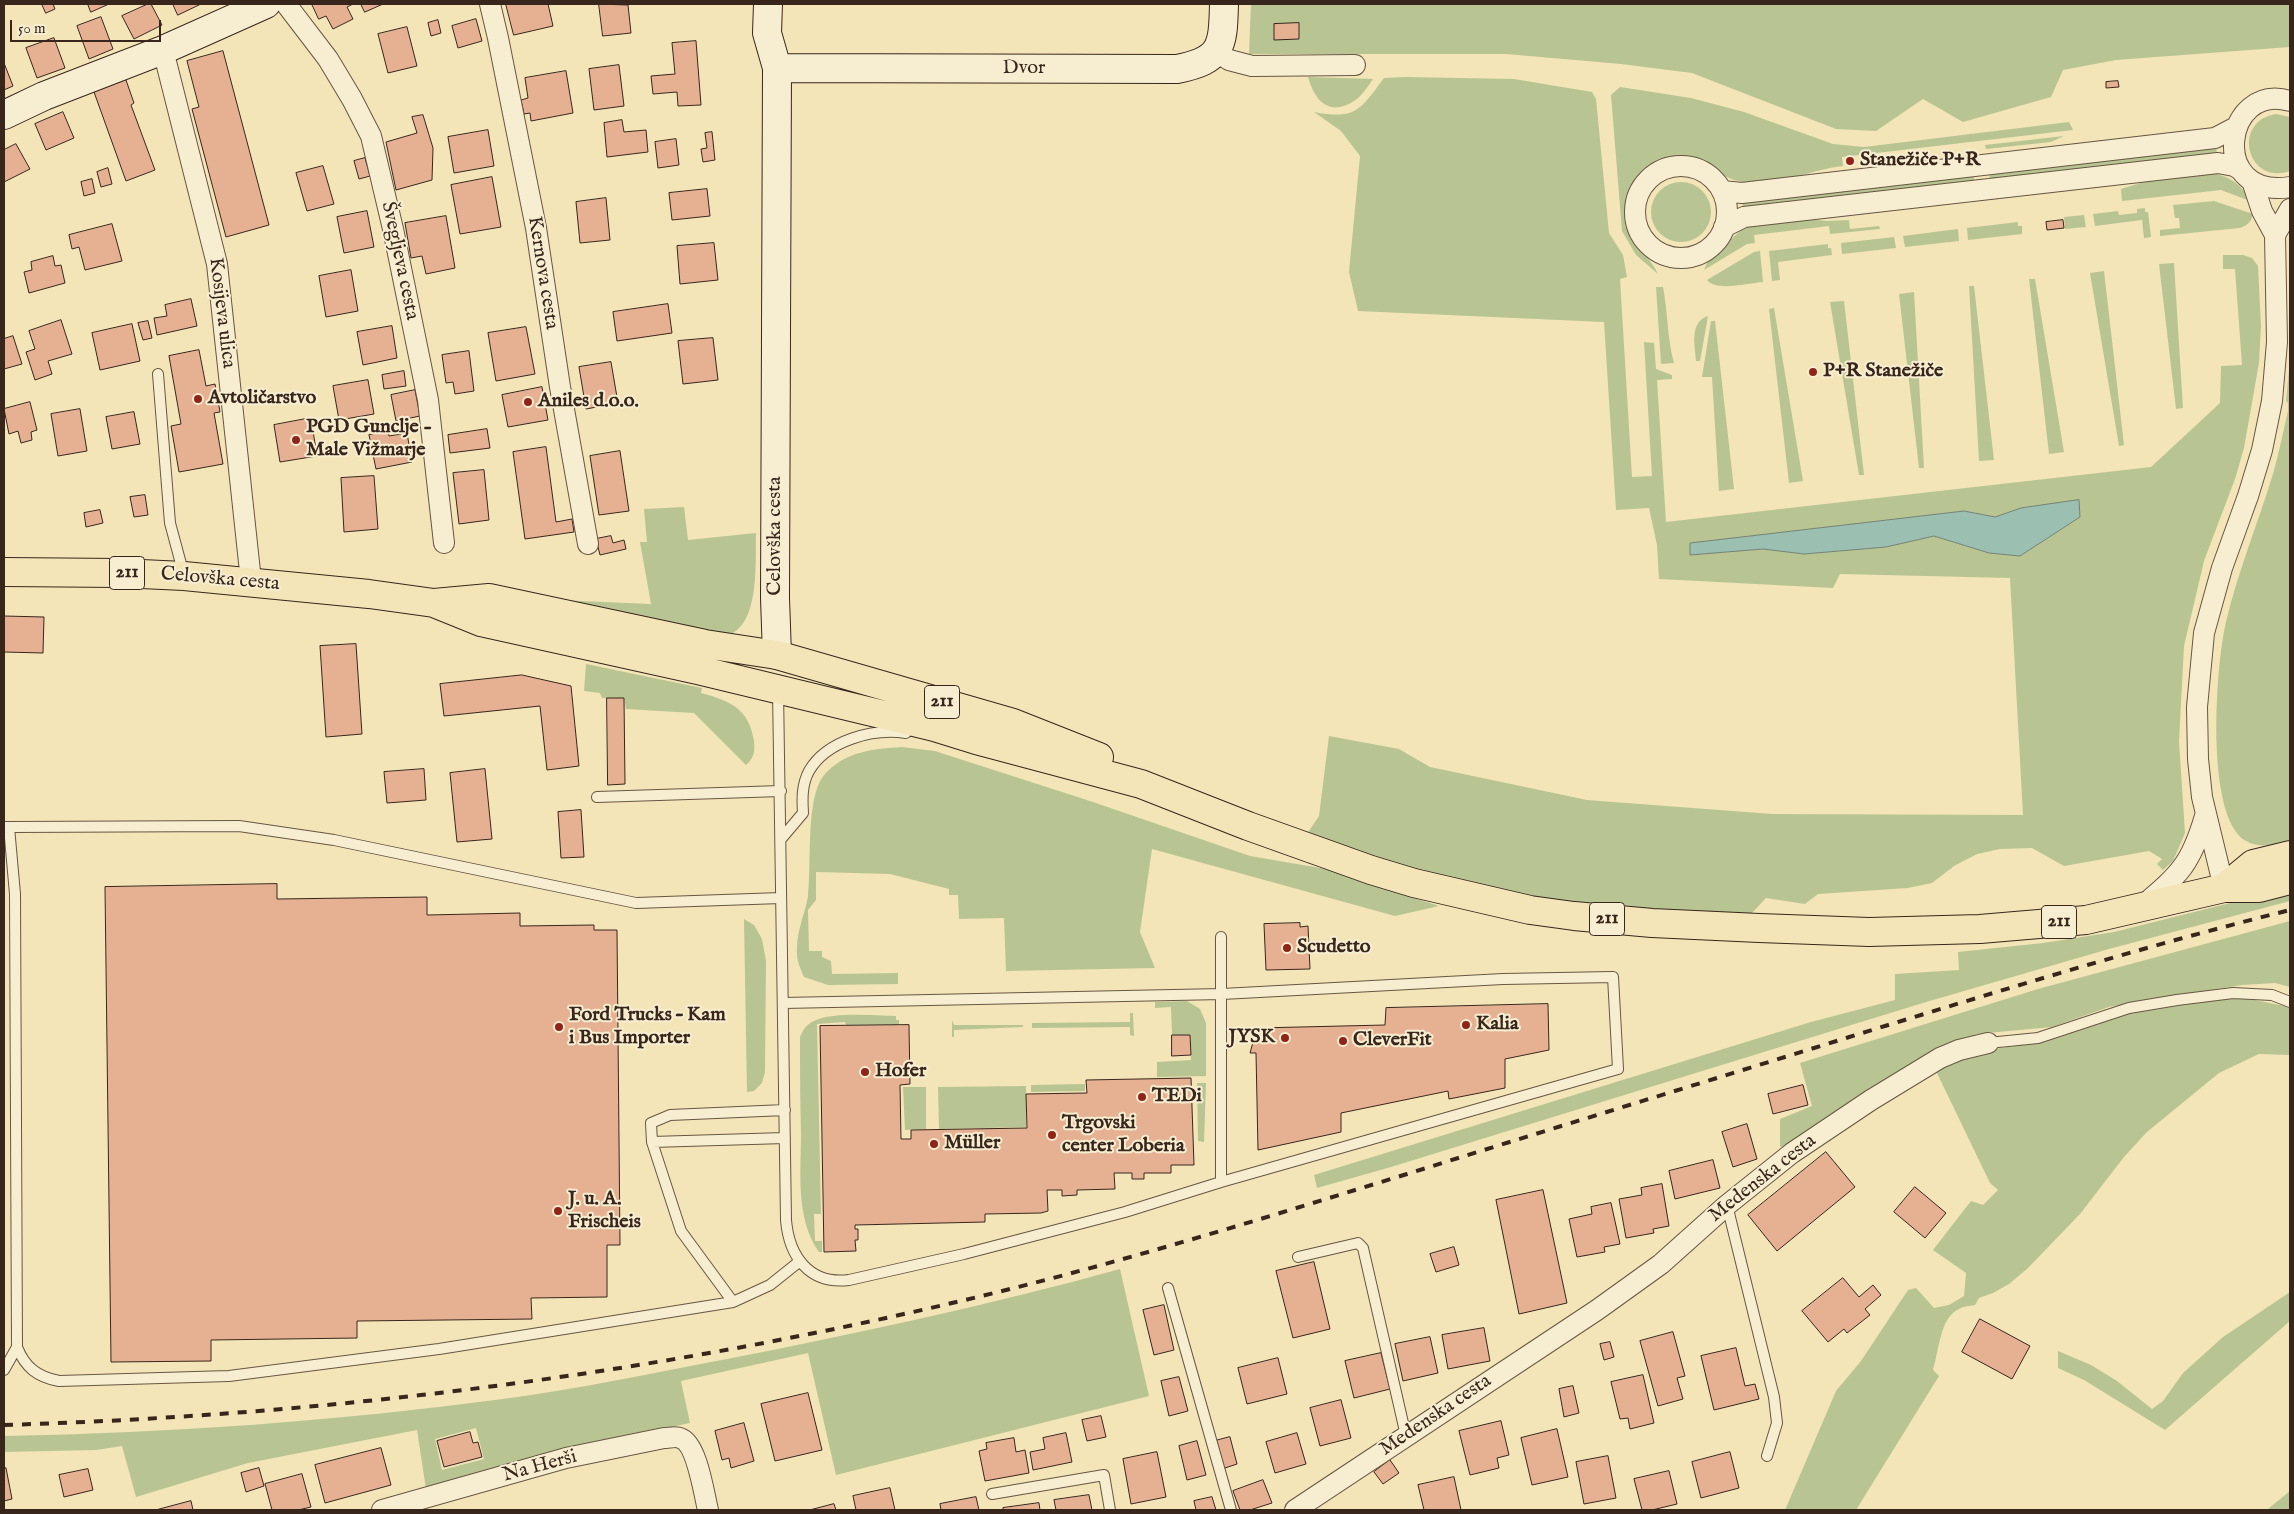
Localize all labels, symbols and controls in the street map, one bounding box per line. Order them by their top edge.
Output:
scale bar [12,10,164,42]
text: 50 m [18,19,46,38]
street label: Dvor [1003,57,1045,81]
place label: Stanežiče P+R [1860,149,1980,173]
marker: Stanežiče P+R [1844,155,1856,167]
street label: Švegljeva cesta [375,200,423,322]
street label: Kernova cesta [521,215,563,331]
street label: Kosijeva ulica [202,256,240,370]
place label: P+R Stanežiče [1823,360,1943,384]
marker: P+R Stanežiče [1807,366,1819,378]
place label: Avtoličarstvo [208,387,316,411]
place label: Aniles d.o.o. [538,390,639,414]
marker: Avtoličarstvo [192,393,204,405]
marker: Aniles d.o.o. [522,396,534,408]
place label: PGD Gunclje - Male Vižmarje [306,416,432,463]
marker: PGD Gunclje - Male Vižmarje [290,434,302,446]
street label: Celovška cesta [764,476,788,596]
road number: 211 [110,556,144,590]
street label: Celovška cesta [160,563,280,597]
road number: 211 [924,686,960,719]
road number: 211 [1590,902,1624,936]
road number: 211 [2042,906,2076,939]
place label: Scudetto [1297,936,1371,960]
marker: Scudetto [1281,942,1293,954]
place label: Ford Trucks – Kam i Bus Importer [569,1004,726,1051]
place label: Kalia [1476,1013,1519,1037]
marker: Kalia [1460,1019,1472,1031]
marker: Ford Trucks – Kam i Bus Importer [553,1021,565,1033]
place label: JYSK [1229,1026,1275,1050]
place label: CleverFit [1353,1029,1432,1053]
marker: JYSK [1279,1032,1291,1044]
marker: CleverFit [1337,1035,1349,1047]
place label: Hofer [875,1060,926,1084]
marker: Hofer [859,1066,871,1078]
place label: TEDi [1152,1085,1202,1109]
marker: TEDi [1136,1091,1148,1103]
place label: Trgovski center Loberia [1062,1112,1185,1159]
marker: Trgovski center Loberia [1046,1129,1058,1141]
street label: Medenska cesta [1705,1130,1821,1228]
place label: Müller [944,1132,1000,1156]
marker: Müller [928,1138,940,1150]
place label: J. u. A. Frischeis [568,1188,641,1235]
marker: J. u. A. Frischeis [552,1205,564,1217]
street label: Medenska cesta [1376,1370,1496,1462]
street label: Na Herši [500,1446,580,1488]

